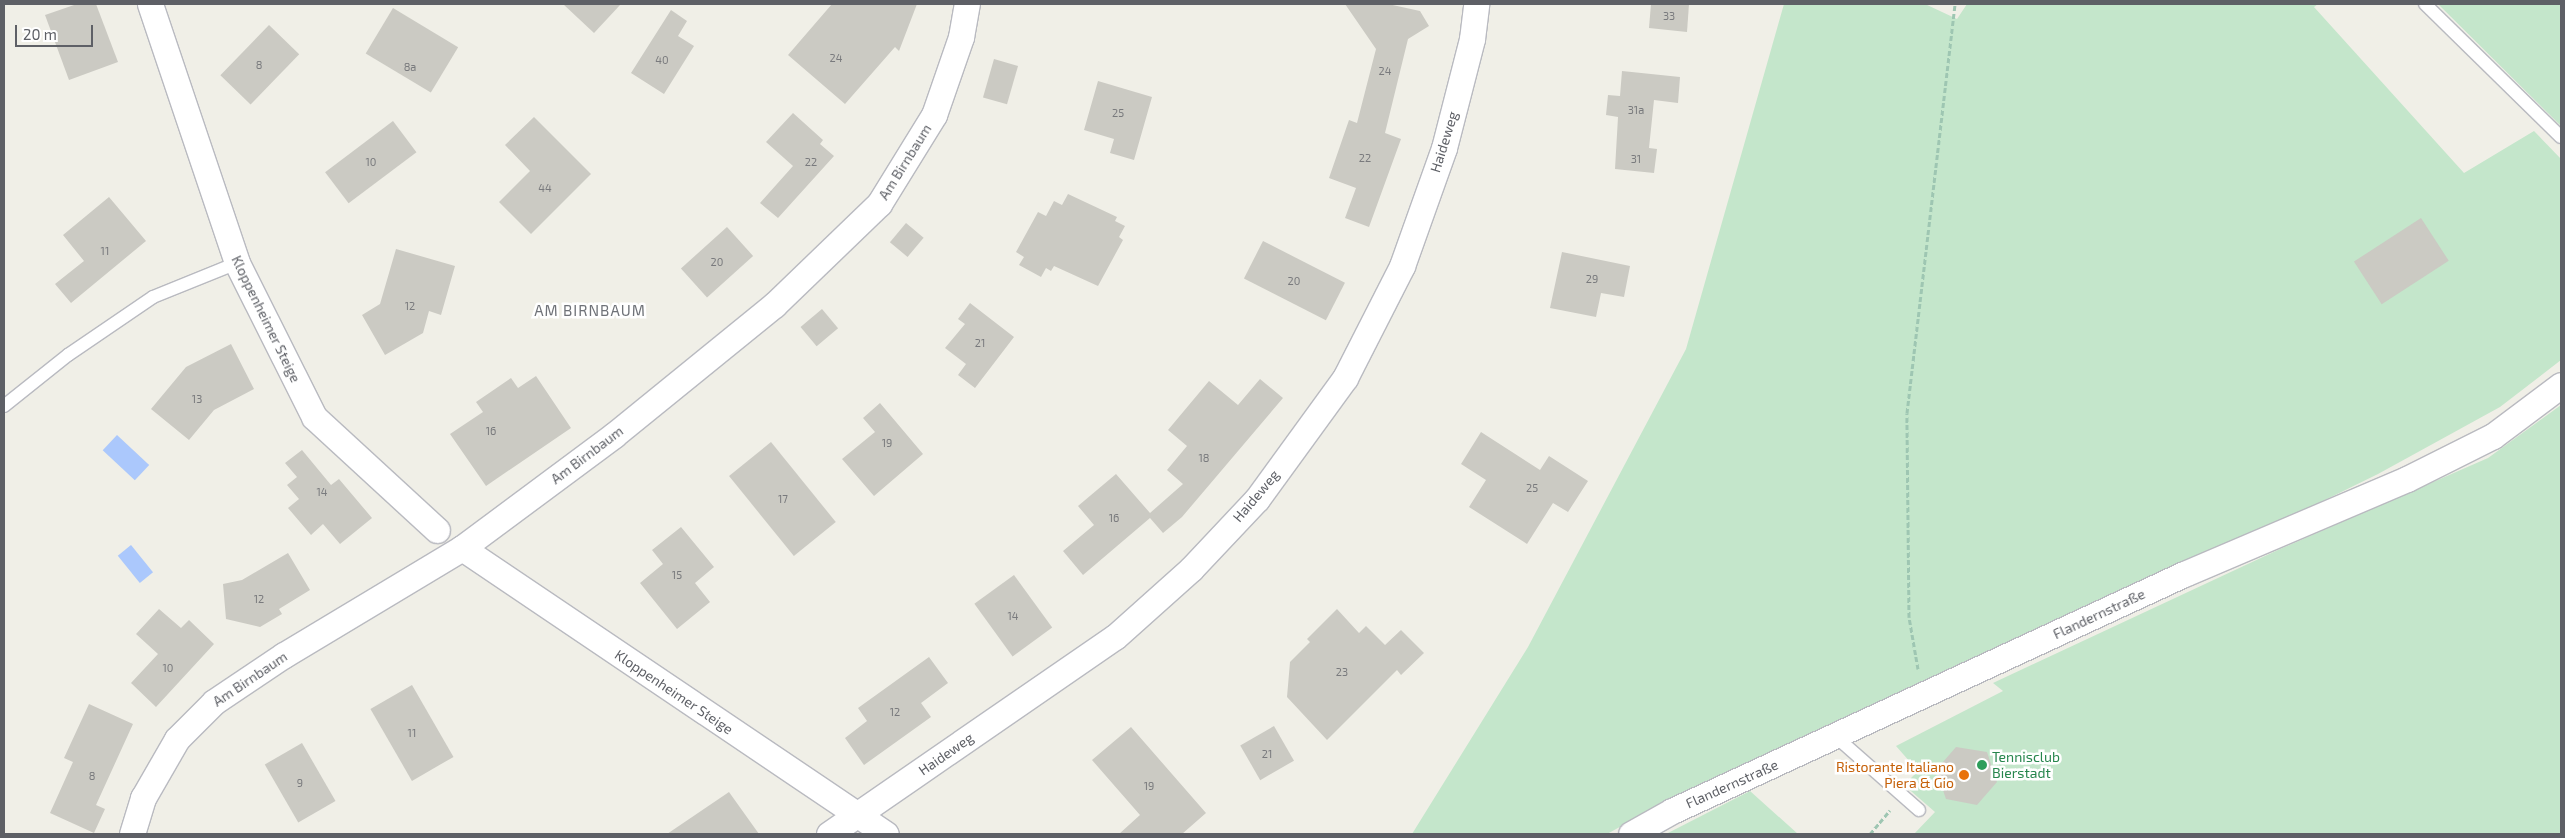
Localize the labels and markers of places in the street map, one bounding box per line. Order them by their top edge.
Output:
place label: Tennisclub Bierstadt [1992,749,2060,782]
place label: Ristorante Italiano Piera & Gio [1836,759,1954,792]
marker: Tennisclub Bierstadt [1976,759,1988,771]
marker: Ristorante Italiano Piera & Gio [1958,769,1970,781]

